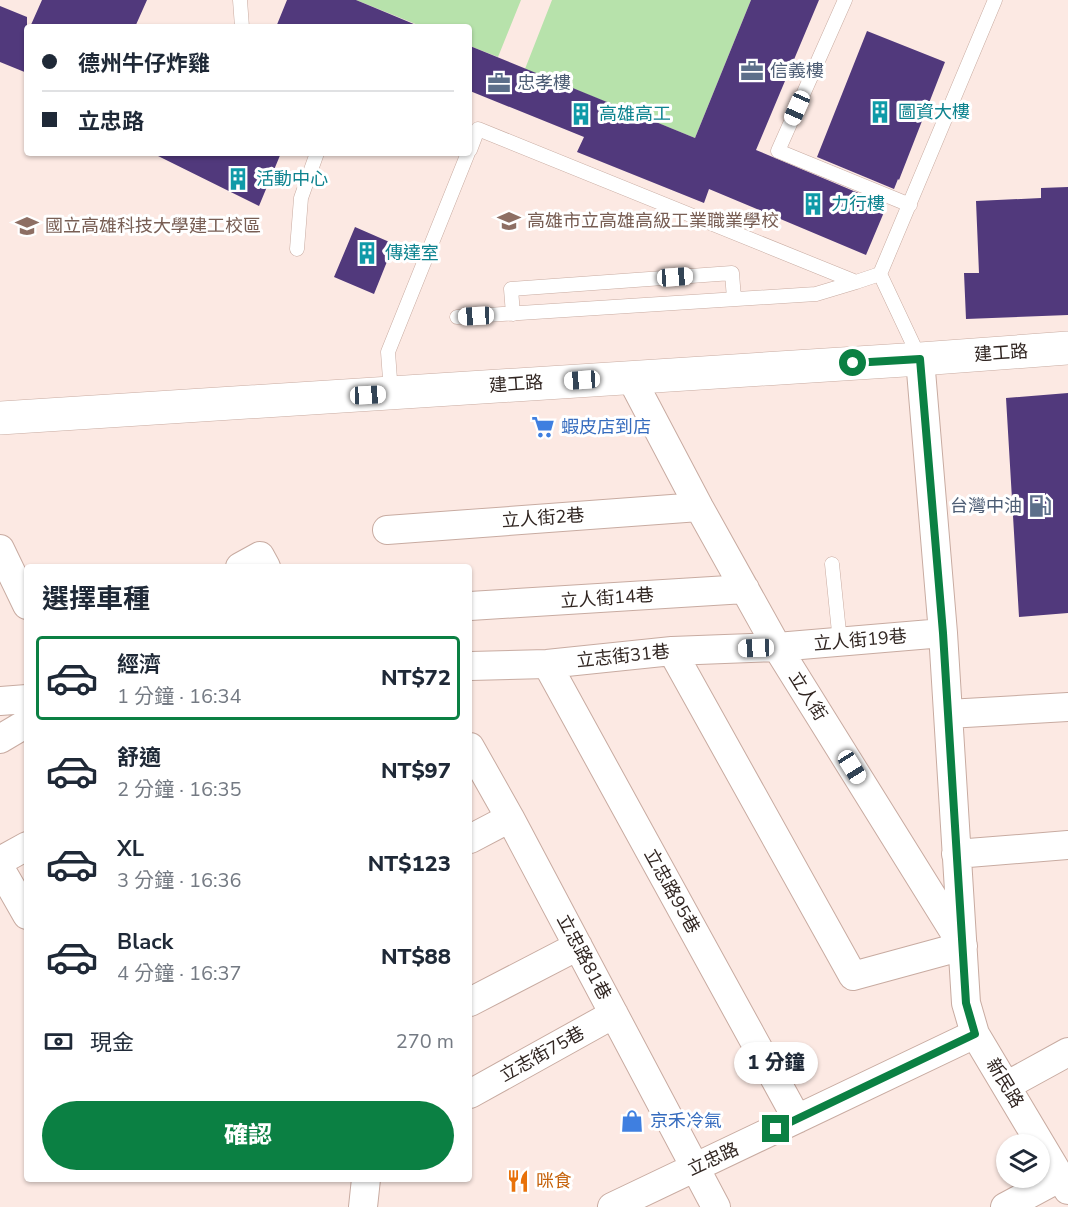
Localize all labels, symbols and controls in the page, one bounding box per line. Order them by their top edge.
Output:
text: 德州牛仔炸雞 [78,49,210,79]
office icon: 信義樓 [739,58,765,84]
place label: 信義樓 [770,59,824,83]
office icon: 忠孝樓 [486,70,512,96]
place label: 忠孝樓 [517,71,571,95]
car [781,88,813,128]
building icon: 圖資大樓 [867,99,893,125]
place label: 圖資大樓 [898,100,970,124]
building icon: 高雄高工 [568,101,594,127]
place label: 高雄高工 [599,102,671,126]
text: 立忠路 [78,107,144,137]
building icon: 活動中心 [225,166,251,192]
place label: 活動中心 [256,167,328,191]
building icon: 力行樓 [800,191,826,217]
place label: 力行樓 [831,192,885,216]
school or university icon: 高雄市立高雄高級工業職業學校 [496,208,522,234]
place label: 高雄市立高雄高級工業職業學校 [527,209,779,233]
school or university icon: 國立高雄科技大學建工校區 [14,213,40,239]
place label: 國立高雄科技大學建工校區 [45,214,261,238]
building icon: 傳達室 [354,240,380,266]
place label: 傳達室 [385,241,439,265]
car [656,267,694,287]
car [458,306,494,326]
street label: 建工路 [973,339,1029,367]
route start [839,349,866,376]
street label: 建工路 [488,370,544,398]
car [563,370,601,390]
car [350,385,386,405]
supermarket icon: 蝦皮店到店 [530,414,556,440]
place label: 蝦皮店到店 [561,415,651,439]
fuel station icon: 台灣中油 [1027,493,1053,519]
place label: 台灣中油 [950,494,1022,518]
street label: 立人街2巷 [501,503,585,533]
text: 選擇車種 [42,581,150,618]
street label: 立人街14巷 [559,583,655,613]
street label: 立人街19巷 [812,624,908,656]
car [738,638,774,658]
street label: 立志街31巷 [575,639,671,673]
text: 經濟 [117,650,161,680]
icon: car [45,651,99,705]
text: NT$72 [381,663,451,693]
street label: 立人街 [784,667,832,725]
text: 1 分鐘 · 16:34 [117,683,242,710]
text: 舒適 [117,743,161,773]
icon: car [45,744,99,798]
car [835,747,869,787]
text: NT$97 [381,756,451,786]
text: 2 分鐘 · 16:35 [117,776,242,803]
text: XL [117,834,144,864]
icon: car [45,837,99,891]
street label: 立忠路95巷 [639,844,705,938]
text: NT$123 [368,849,451,879]
text: 3 分鐘 · 16:36 [117,867,242,894]
street label: 立忠路81巷 [551,910,617,1004]
text: Black [117,927,173,957]
icon: car [45,930,99,984]
text: NT$88 [381,942,451,972]
text: 4 分鐘 · 16:37 [117,960,242,987]
street label: 立志街75巷 [495,1021,589,1087]
icon: cash [42,1025,75,1058]
text: 現金 [90,1028,134,1058]
text: 270 m [396,1028,454,1055]
callout: 1 分鐘 [734,1042,818,1084]
text: 1 分鐘 [747,1049,805,1076]
street label: 新民路 [981,1054,1029,1112]
button: 確認 [42,1101,454,1170]
shop icon: 京禾冷氣 [619,1108,645,1134]
place label: 京禾冷氣 [650,1109,722,1133]
route end [762,1115,789,1142]
map controls [996,1134,1050,1188]
button: layers [996,1134,1050,1188]
street label: 立忠路 [683,1137,743,1181]
restaurant icon: 咪食 [505,1168,531,1194]
place label: 咪食 [536,1169,572,1193]

